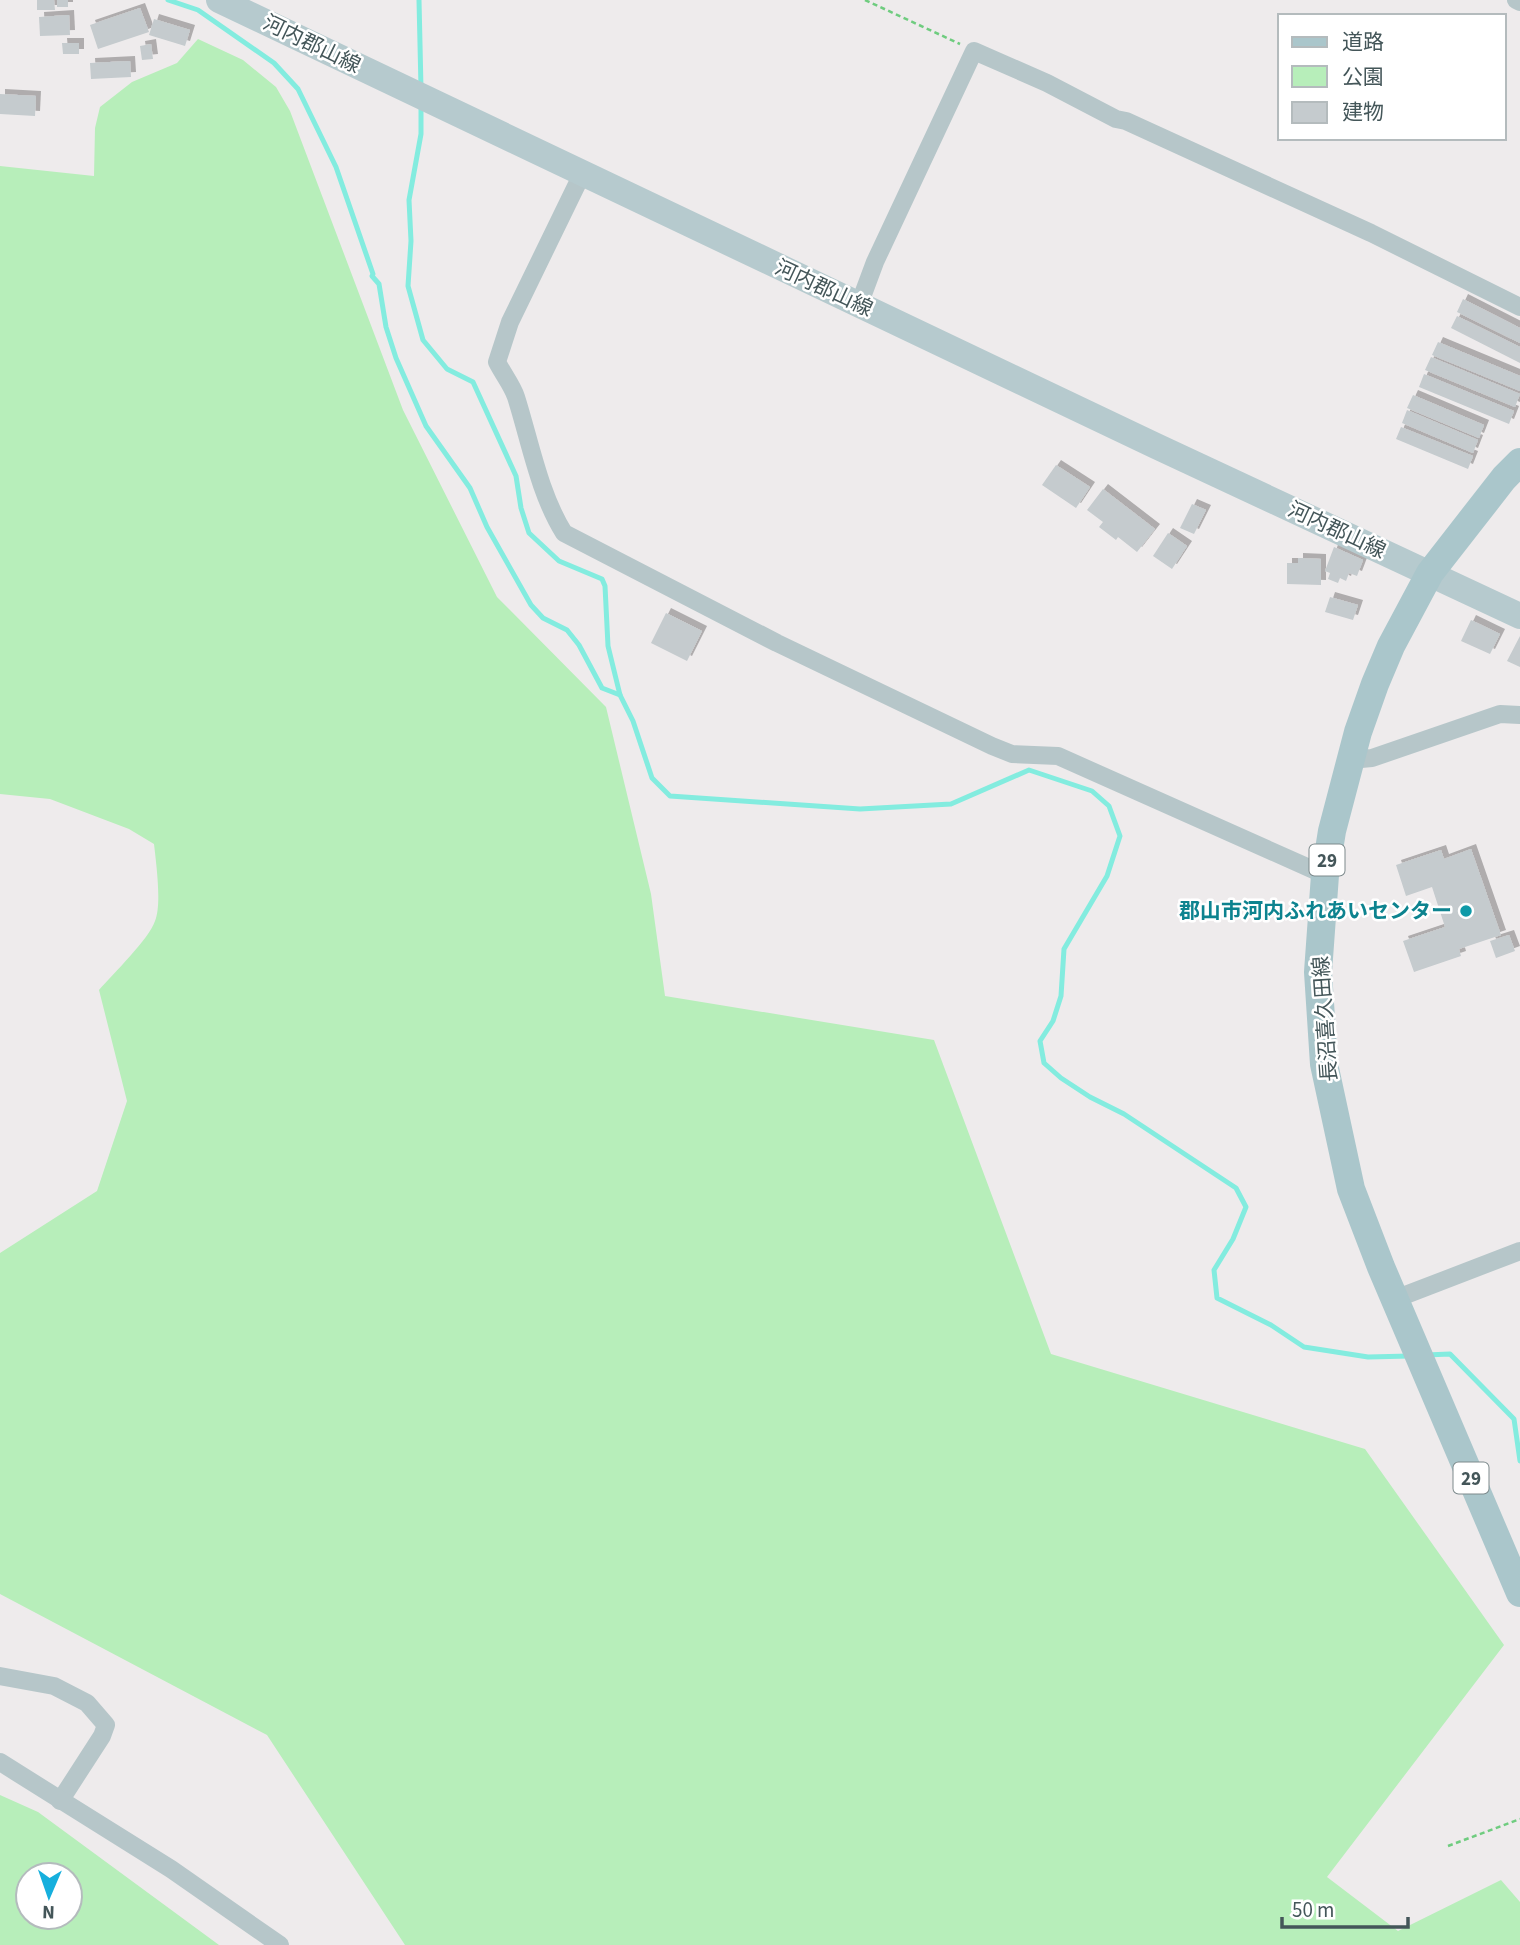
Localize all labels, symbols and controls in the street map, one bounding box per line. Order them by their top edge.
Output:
street label: 河内郡山線 [258,8,366,80]
legend [1278,14,1506,140]
text: 道路 [1342,27,1384,57]
text: 公園 [1342,62,1384,92]
text: 建物 [1342,97,1384,127]
street label: 河内郡山線 [770,252,878,324]
street label: 河内郡山線 [1283,494,1391,566]
road number: 29 [1310,845,1344,876]
place label: 郡山市河内ふれあいセンター [1179,896,1452,926]
marker: 郡山市河内ふれあいセンター [1458,903,1474,919]
street label: 長沼喜久田線 [1306,955,1344,1083]
road number: 29 [1454,1462,1488,1494]
north arrow [14,1861,84,1931]
scale bar [1282,1885,1408,1929]
text: 50 m [1292,1895,1334,1925]
text: N [42,1898,55,1925]

